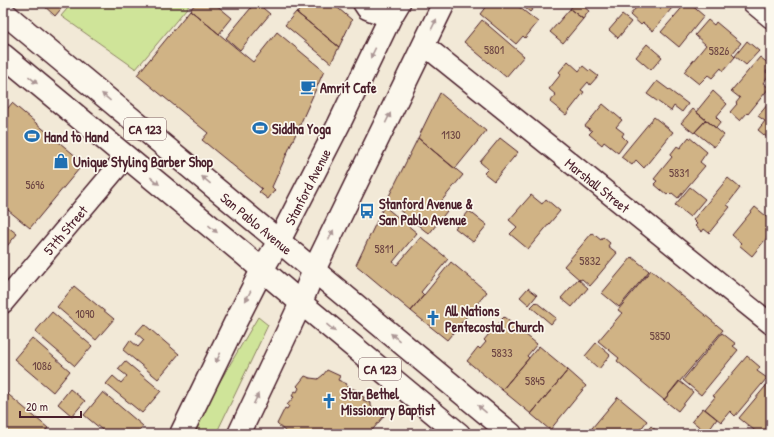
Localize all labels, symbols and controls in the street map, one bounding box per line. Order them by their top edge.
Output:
one-way arrow [431,18,437,30]
house number: 5801 [484,41,504,58]
house number: 5826 [709,42,730,59]
one-way arrow [370,48,376,59]
one-way arrow [28,75,38,84]
cafe icon: Amrit Cafe [299,78,317,96]
place label: Amrit Cafe [320,78,377,97]
one-way arrow [100,92,111,101]
one-way arrow [385,112,391,124]
road number: CA 123 [124,118,166,140]
sports icon: Siddha Yoga [251,119,269,137]
place label: Siddha Yoga [272,119,331,140]
house number: 1130 [441,126,461,143]
sports icon: Hand to Hand [23,127,41,145]
place label: Hand to Hand [44,127,109,146]
street label: Stanford Avenue [280,144,335,228]
shop icon: Unique Styling Barber Shop [52,152,70,170]
place label: Unique Styling Barber Shop [73,152,214,173]
street label: Marshall Street [561,153,634,217]
house number: 5831 [669,164,689,181]
one-way arrow [200,175,211,184]
house number: 5696 [25,176,45,193]
one-way arrow [149,176,160,185]
street label: San Pablo Avenue [217,188,297,258]
place label: Stanford Avenue & San Pablo Avenue [379,194,474,229]
street label: 57th Street [38,201,91,258]
bus stop icon: Stanford Avenue & San Pablo Avenue [358,202,376,220]
one-way arrow [207,224,218,233]
one-way arrow [328,229,334,241]
house number: 5811 [375,240,393,257]
house number: 5832 [579,252,601,269]
one-way arrow [245,291,252,302]
place label: All Nations Pentecostal Church [445,301,544,336]
house number: 1090 [75,305,95,322]
church icon: All Nations Pentecostal Church [424,309,442,327]
one-way arrow [326,324,337,333]
house number: 5850 [650,327,670,344]
one-way arrow [389,332,400,341]
house number: 5833 [491,344,513,361]
one-way arrow [215,352,221,363]
house number: 1086 [32,357,52,374]
road number: CA 123 [359,358,401,380]
house number: 5845 [525,372,545,389]
place label: Star Bethel Missionary Baptist [341,384,436,421]
church icon: Star Bethel Missionary Baptist [320,392,338,410]
scale bar [20,393,81,419]
one-way arrow [253,393,259,404]
text: 20 m [26,398,48,415]
one-way arrow [476,405,487,413]

